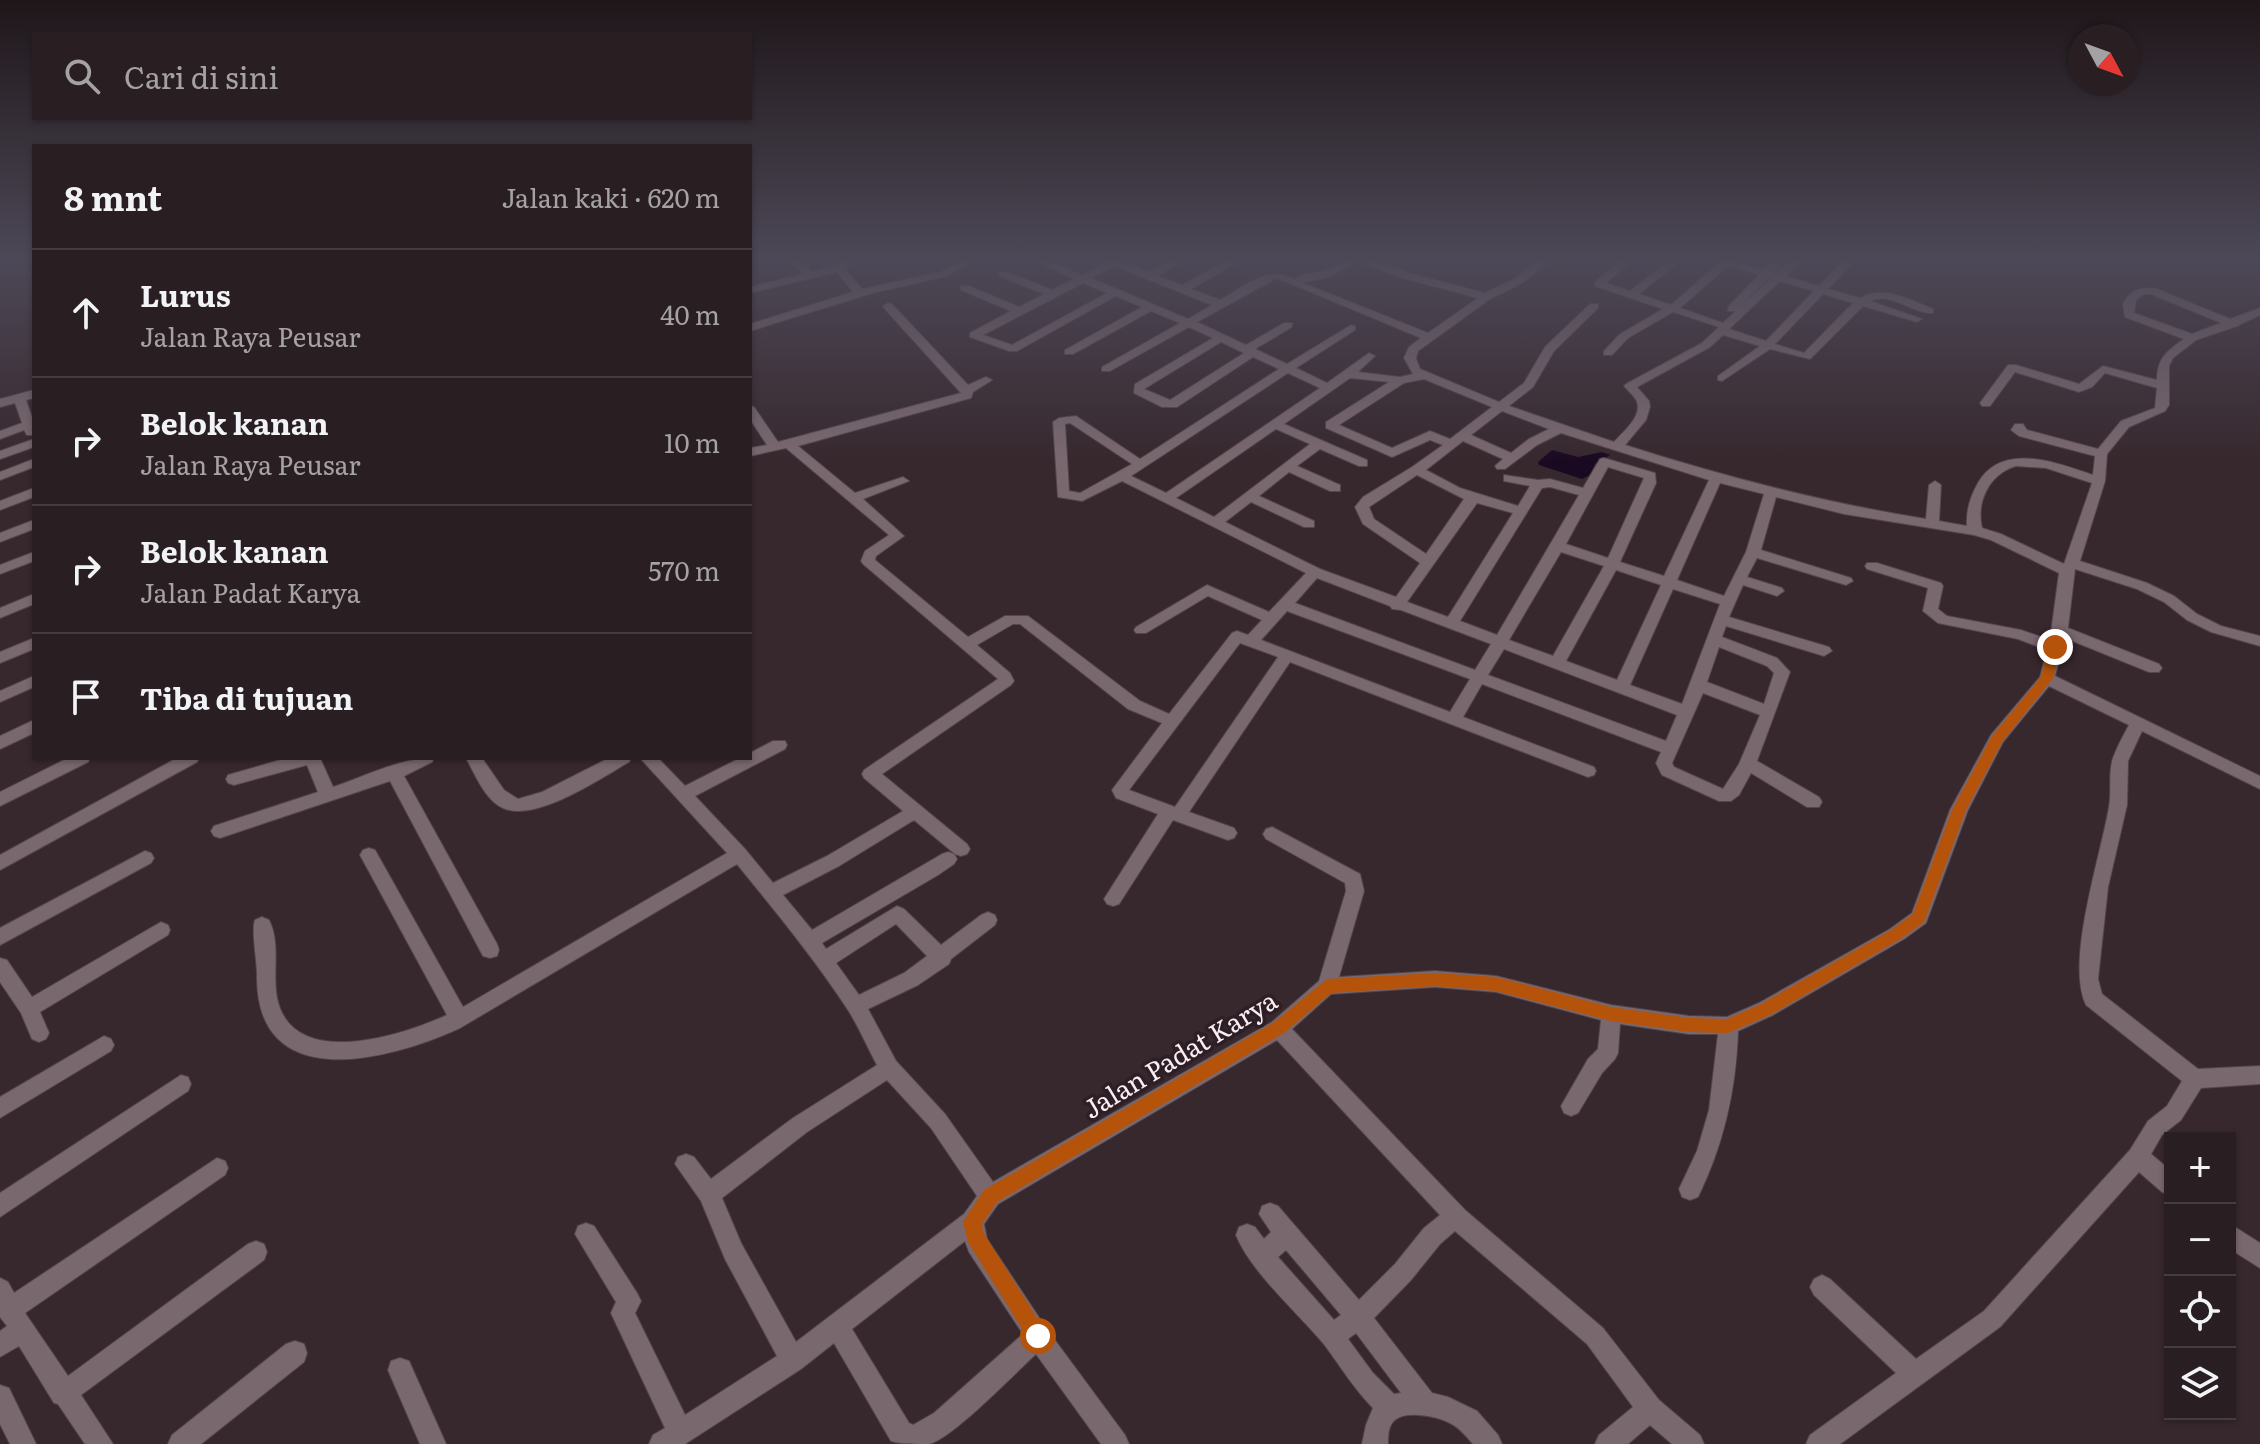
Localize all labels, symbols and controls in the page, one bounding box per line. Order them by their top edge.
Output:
north arrow [2068,24,2140,96]
search box [32,32,752,120]
icon: search [60,54,104,98]
text: Cari di sini [124,54,278,98]
text: 8 mnt [64,171,162,221]
text: Jalan kaki · 620 m [502,177,720,216]
text: Lurus [140,272,231,316]
icon: ahead [64,291,108,335]
text: 40 m [660,294,720,333]
text: Jalan Raya Peusar [140,316,360,355]
text: Belok kanan [140,400,329,444]
icon: right [64,419,108,463]
text: 10 m [664,422,720,461]
text: Jalan Raya Peusar [140,444,360,483]
text: Belok kanan [140,528,329,572]
icon: right [64,547,108,591]
text: 570 m [648,550,720,589]
text: Jalan Padat Karya [140,572,361,611]
route end [2037,629,2073,665]
icon: arrive [64,675,108,719]
text: Tiba di tujuan [140,675,353,719]
street label: Jalan Padat Karya [1074,979,1284,1127]
map controls [2164,1132,2236,1420]
button: + [2164,1132,2236,1204]
button: − [2164,1204,2236,1276]
button: locate [2164,1276,2236,1348]
route start [1020,1318,1056,1354]
button: layers [2164,1348,2236,1420]

